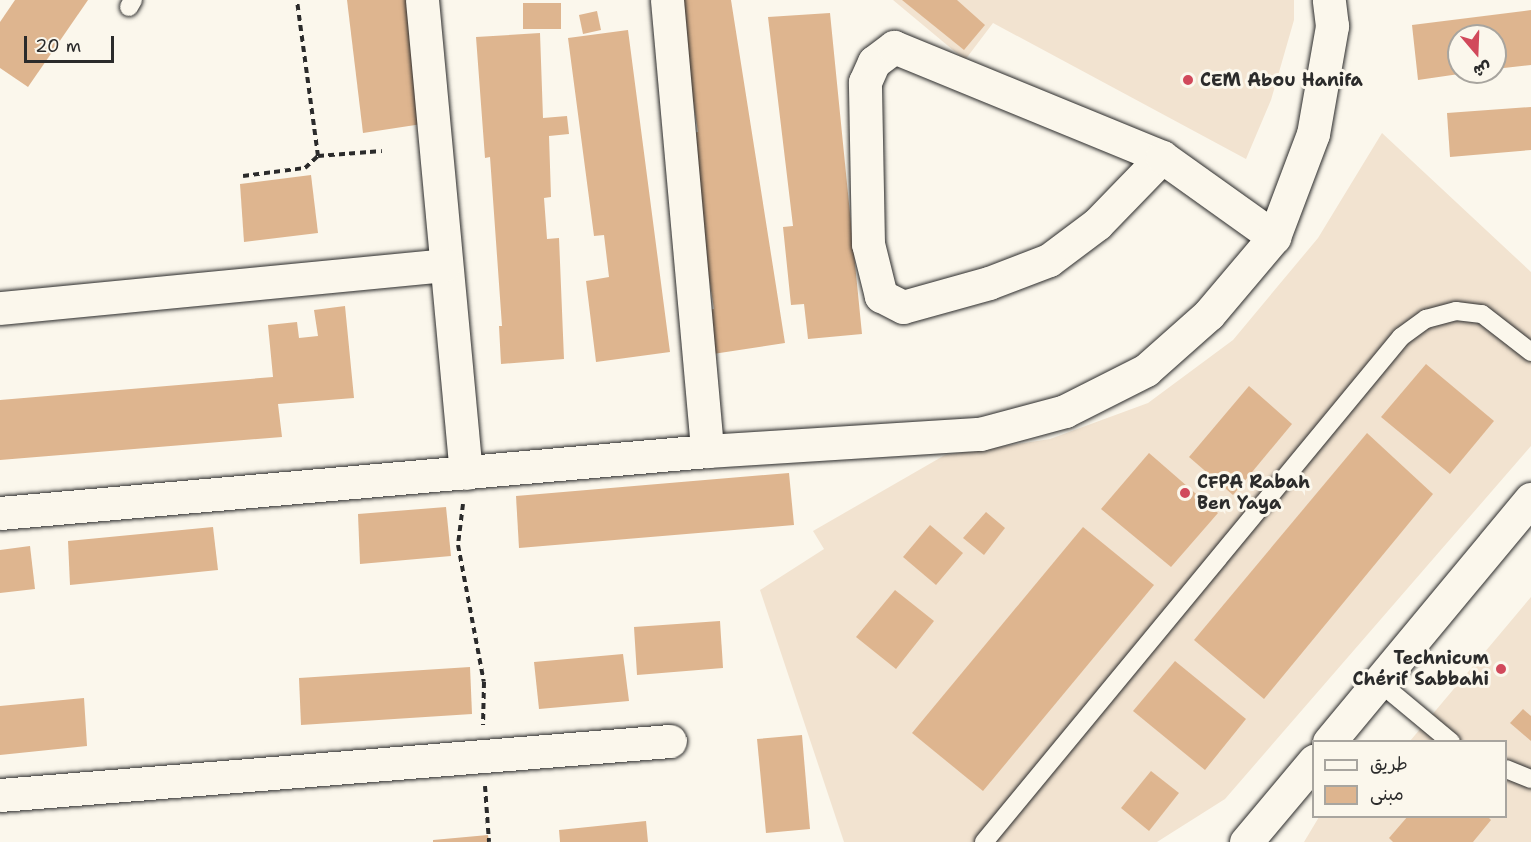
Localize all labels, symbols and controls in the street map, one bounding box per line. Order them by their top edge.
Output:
scale bar [27,24,117,62]
north arrow [1447,24,1507,84]
text: 20 m [35,34,81,58]
text: ش [1471,57,1494,82]
place label: CEM Abou Hanifa [1200,69,1363,91]
marker: CEM Abou Hanifa [1181,73,1195,87]
place label: CFPA Rabah Ben Yaya [1197,472,1310,514]
marker: CFPA Rabah Ben Yaya [1178,486,1192,500]
place label: Technicum Chérif Sabbahi [1353,648,1489,690]
marker: Technicum Chérif Sabbahi [1494,662,1508,676]
legend [1312,740,1507,818]
text: طريق [1370,752,1408,776]
text: مبنى [1370,782,1404,806]

